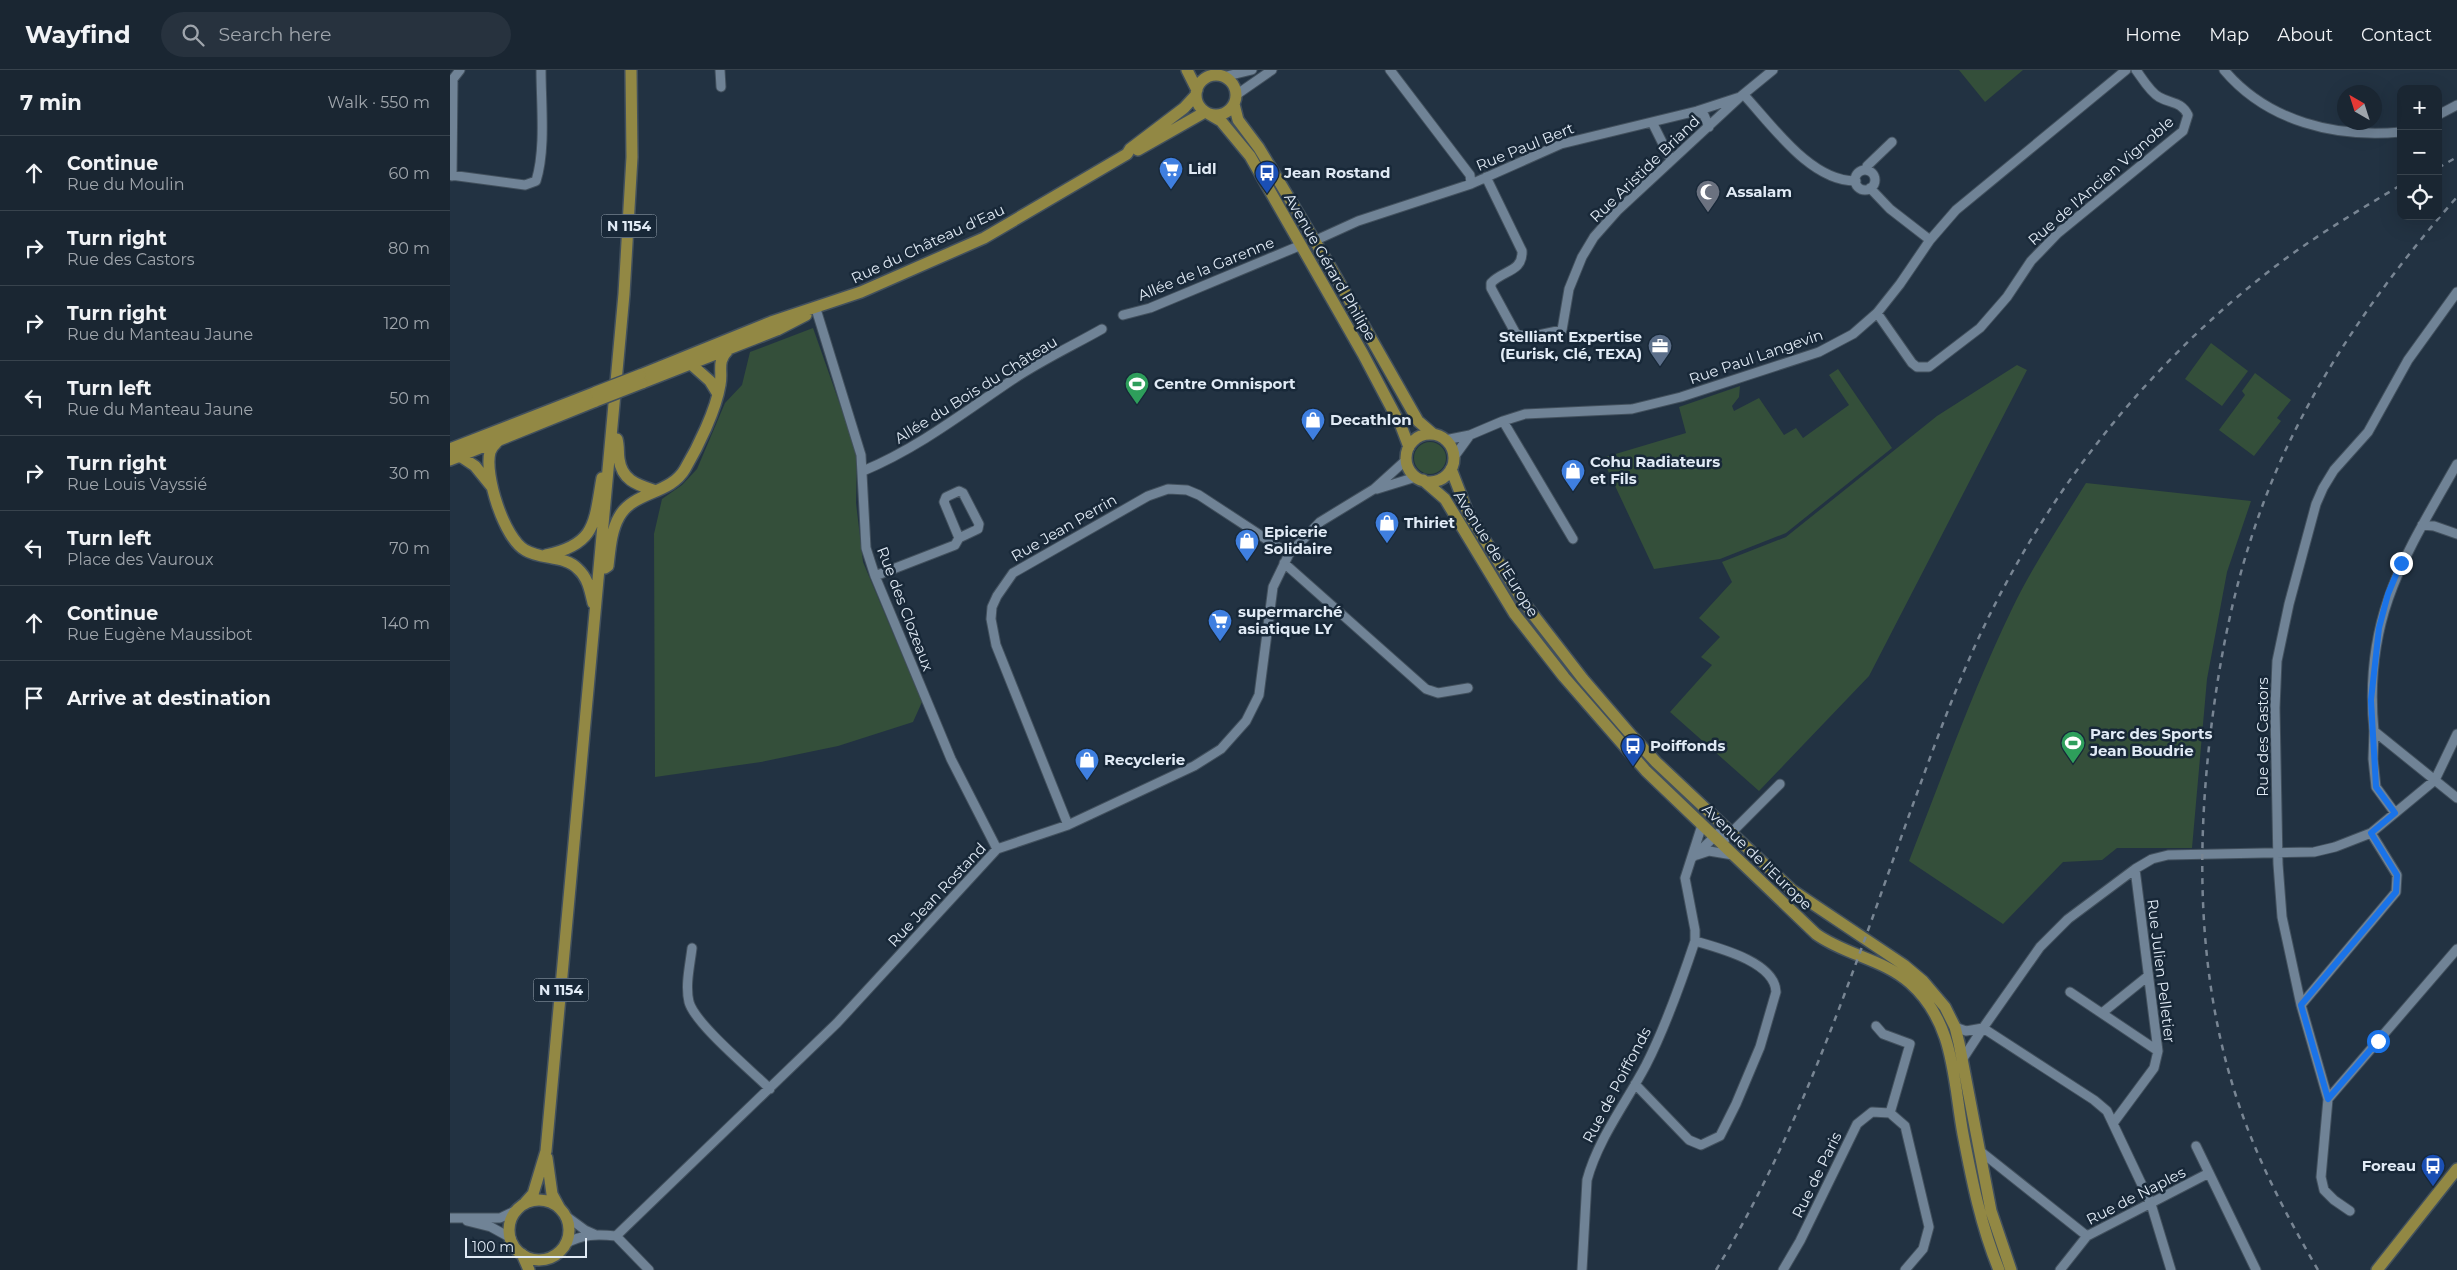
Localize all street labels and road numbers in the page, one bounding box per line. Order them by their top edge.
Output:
street label: Rue Aristide Briand [1586,111,1704,226]
street label: Rue de l'Ancien Vignoble [2024,112,2178,249]
street label: Rue Paul Bert [1473,118,1577,175]
street label: Avenue Gérard Philipe [1280,189,1381,344]
street label: Rue du Château d'Eau [848,200,1008,288]
road number: N 1154 [602,214,656,238]
street label: Allée de la Garenne [1135,232,1277,305]
street label: Rue Paul Langevin [1686,325,1825,388]
street label: Allée du Bois du Château [891,332,1061,448]
street label: Avenue de l'Europe [1450,487,1543,620]
street label: Rue Jean Perrin [1008,490,1120,565]
street label: Rue des Clozeaux [873,544,938,674]
street label: Rue des Castors [2253,677,2272,797]
street label: Avenue de l'Europe [1699,799,1816,914]
street label: Rue Jean Rostand [883,839,990,951]
street label: Rue Julien Pelletier [2143,898,2180,1044]
road number: N 1154 [534,978,588,1002]
street label: Rue de Poiffonds [1578,1024,1655,1146]
street label: Rue de Paris [1787,1128,1846,1221]
street label: Rue de Naples [2083,1162,2189,1229]

